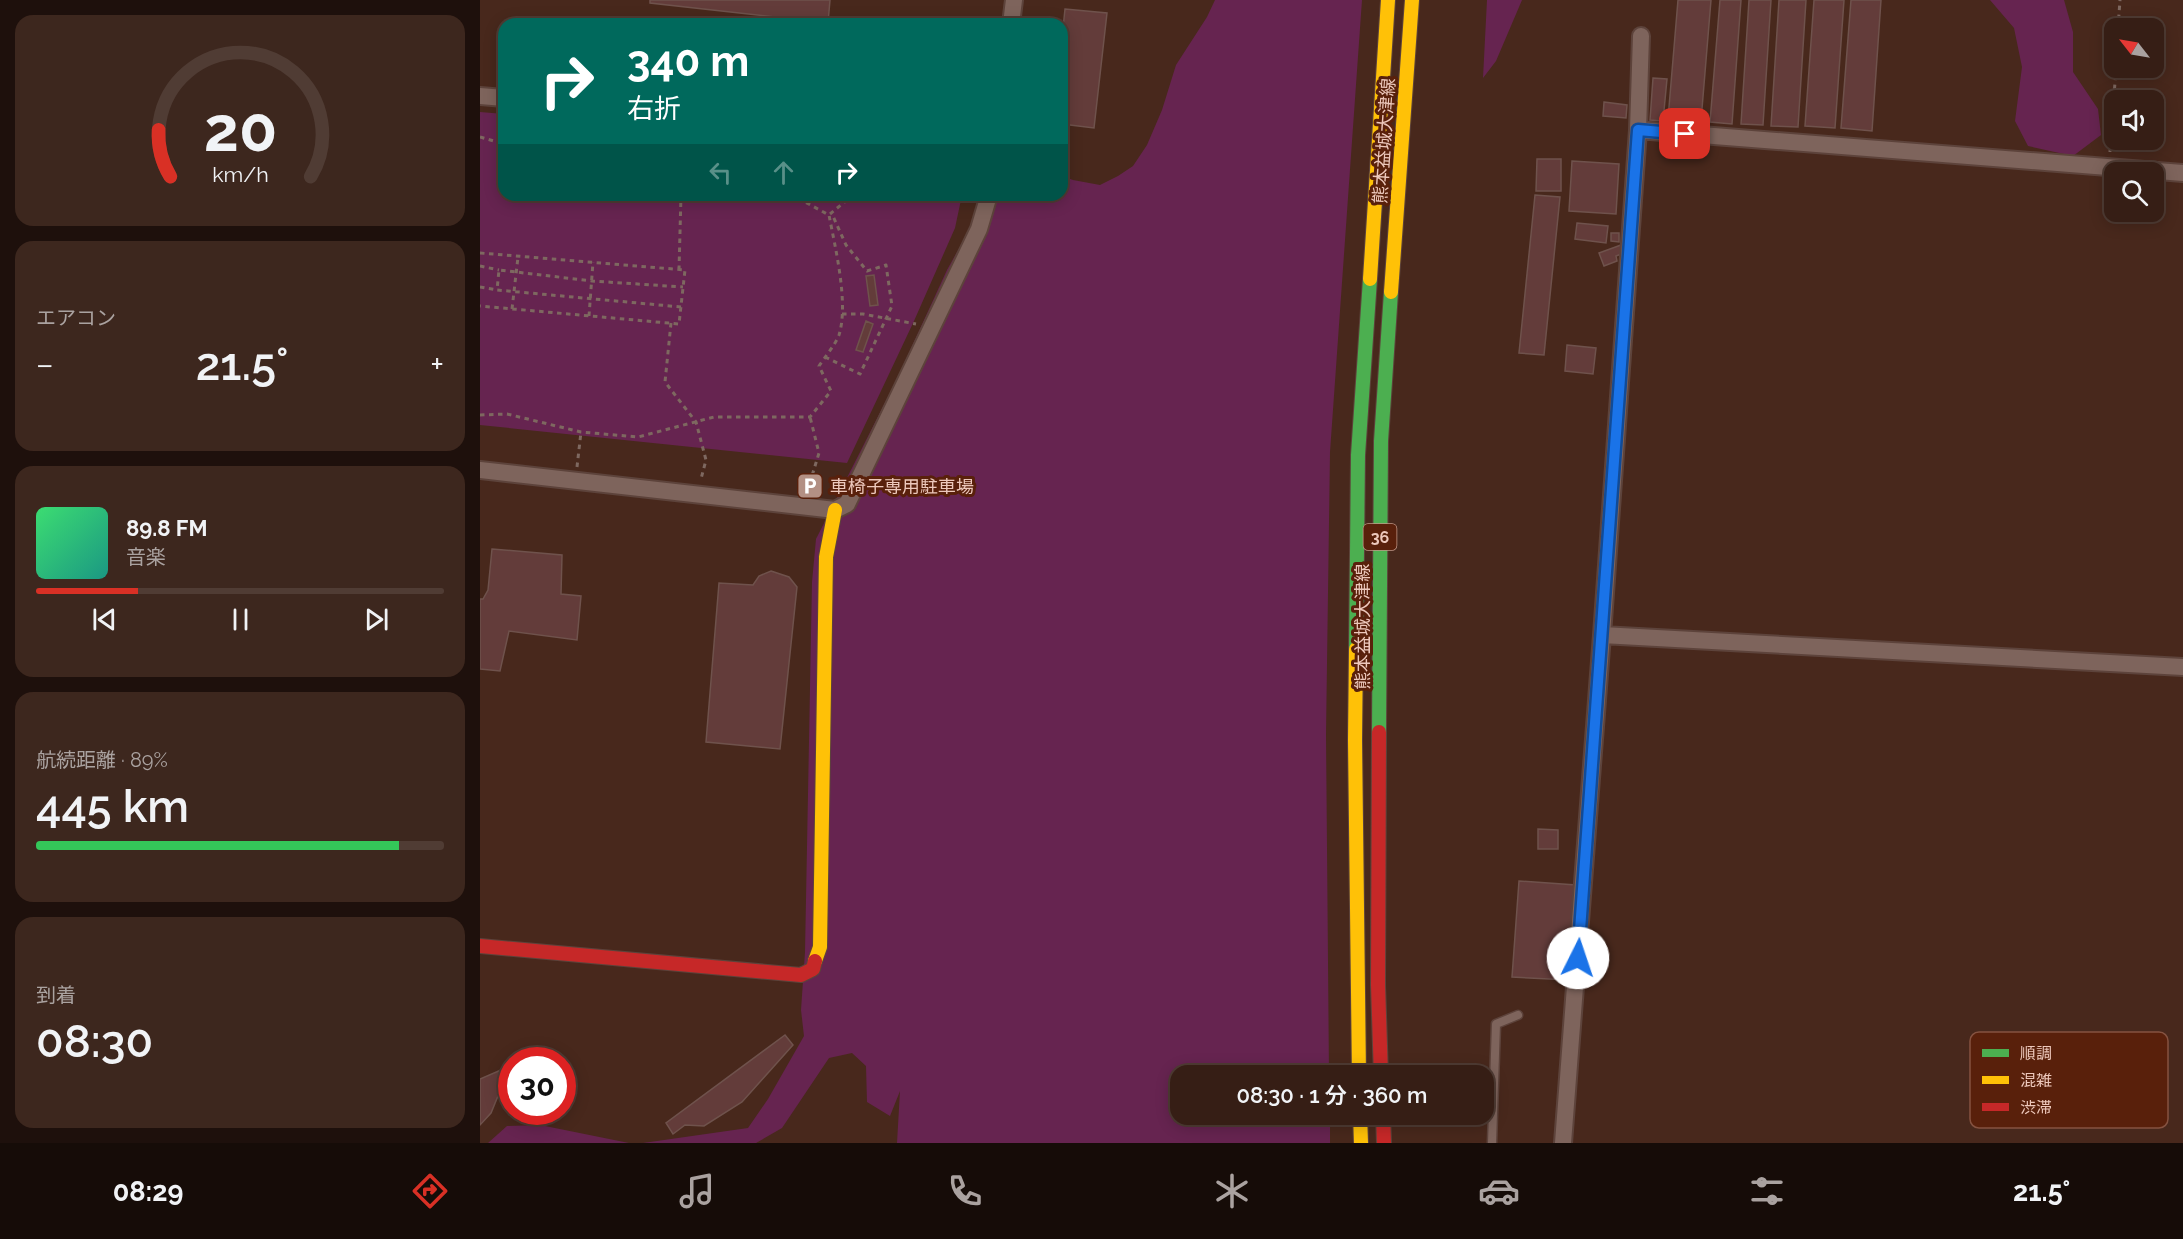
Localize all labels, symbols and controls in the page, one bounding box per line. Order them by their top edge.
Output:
north arrow [2104,18,2164,78]
map controls [2104,18,2164,222]
text: 340 m [627,37,749,86]
icon: right [528,42,606,120]
street label: 熊本益城大津線 [1369,77,1399,205]
button: sound [2104,90,2164,150]
text: 20 [203,92,277,166]
text: 右折 [627,93,681,124]
pin [1659,108,1710,159]
icon: arrive [1668,117,1701,150]
icon: left [704,156,737,189]
icon: ahead [767,156,800,189]
icon: right [830,156,863,189]
button: search [2104,162,2164,222]
text: km/h [212,163,268,188]
text: エアコン [36,306,116,330]
text: 21.5° [196,338,288,391]
text: − [36,345,54,384]
text: + [430,345,444,384]
parking icon: 車椅子専用駐車場 [795,471,825,501]
place label: 車椅子専用駐車場 [830,476,974,497]
text: 89.8 FM [126,515,207,541]
road number: 36 [1364,524,1396,550]
text: 音楽 [126,545,166,569]
street label: 熊本益城大津線 [1352,564,1373,690]
icon: previous [88,603,121,636]
icon: pause [224,603,257,636]
icon: next [360,603,393,636]
text: 航続距離 · 89% [36,748,168,772]
text: 445 km [36,780,189,833]
position arrow [1546,926,1610,990]
text: 到着 [36,983,76,1007]
text: 08:30 [36,1015,153,1068]
legend [1970,1032,2168,1128]
text: 順調 [2020,1044,2052,1063]
speed limit sign: 30 [498,1047,576,1125]
text: 混雑 [2020,1071,2052,1090]
text: 08:30 · 1 分 · 360 m [1237,1082,1427,1108]
text: 渋滞 [2020,1098,2052,1117]
icon: directions [409,1170,451,1212]
icon: music [676,1170,718,1212]
icon: phone [944,1170,986,1212]
icon: climate [1211,1170,1253,1212]
icon: car [1478,1170,1520,1212]
icon: filters [1746,1170,1788,1212]
text: 08:29 [113,1176,183,1207]
text: 21.5° [2013,1176,2070,1207]

